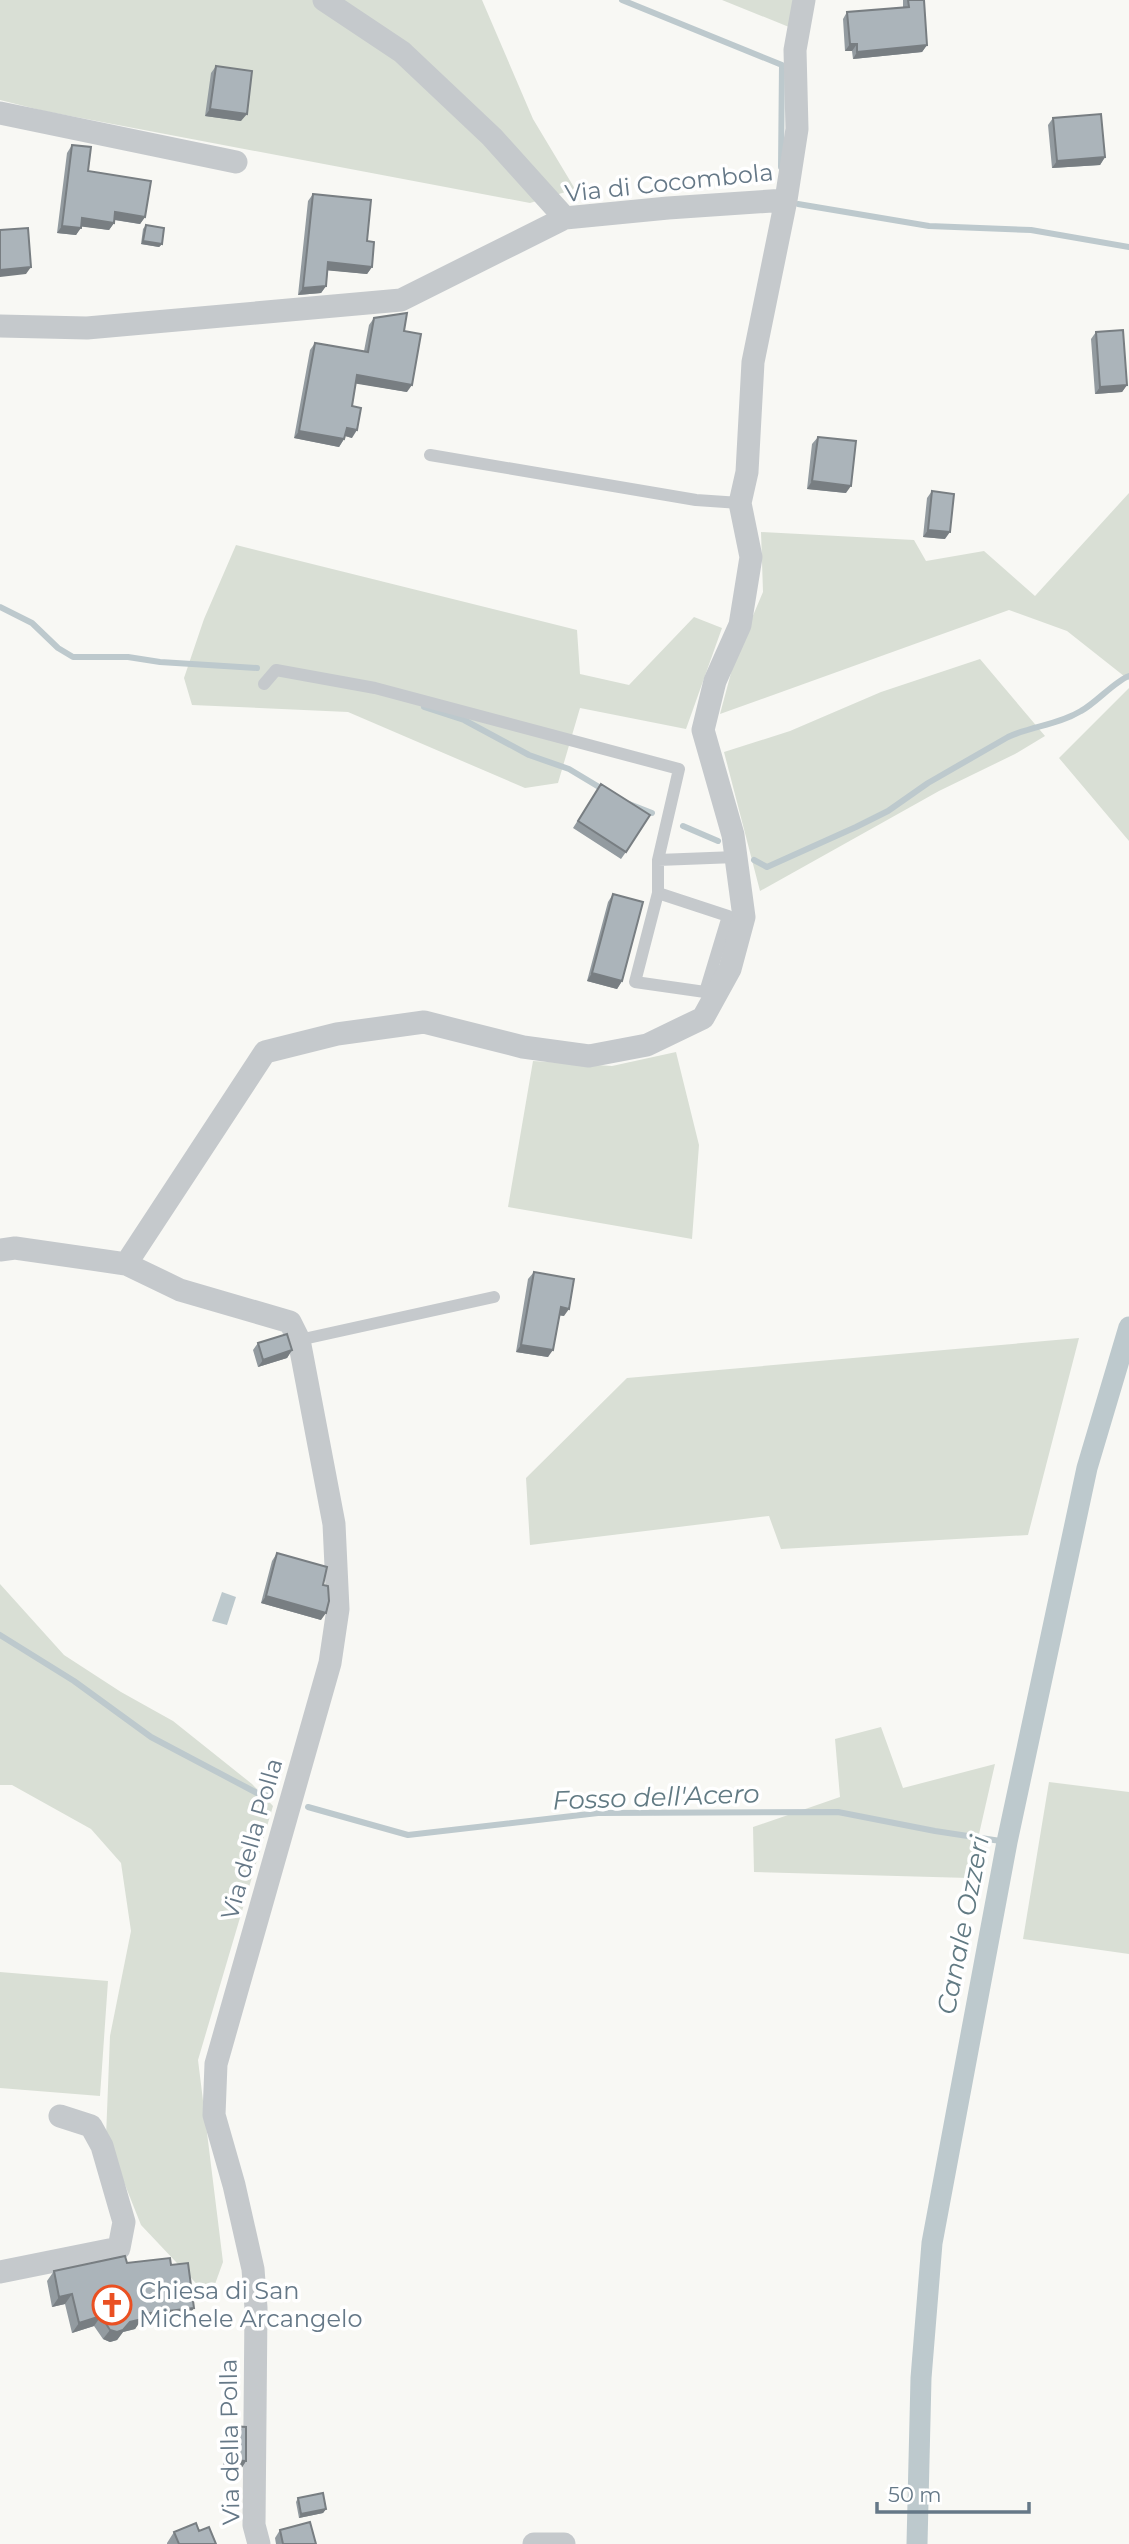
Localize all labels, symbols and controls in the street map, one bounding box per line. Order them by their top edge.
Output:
street label: Via di Cocombola [563,157,775,208]
street label: Via della Polla [215,1755,288,1923]
water label: Fosso dell'Acero [552,1777,760,1817]
water label: Canale Ozzeri [930,1832,996,2017]
place label: Chiesa di San Michele Arcangelo [139,2276,363,2333]
church icon: Chiesa di San Michele Arcangelo [91,2284,133,2326]
street label: Via della Polla [214,2359,245,2525]
scale bar [877,2470,1029,2514]
text: 50 m [888,2482,942,2507]

